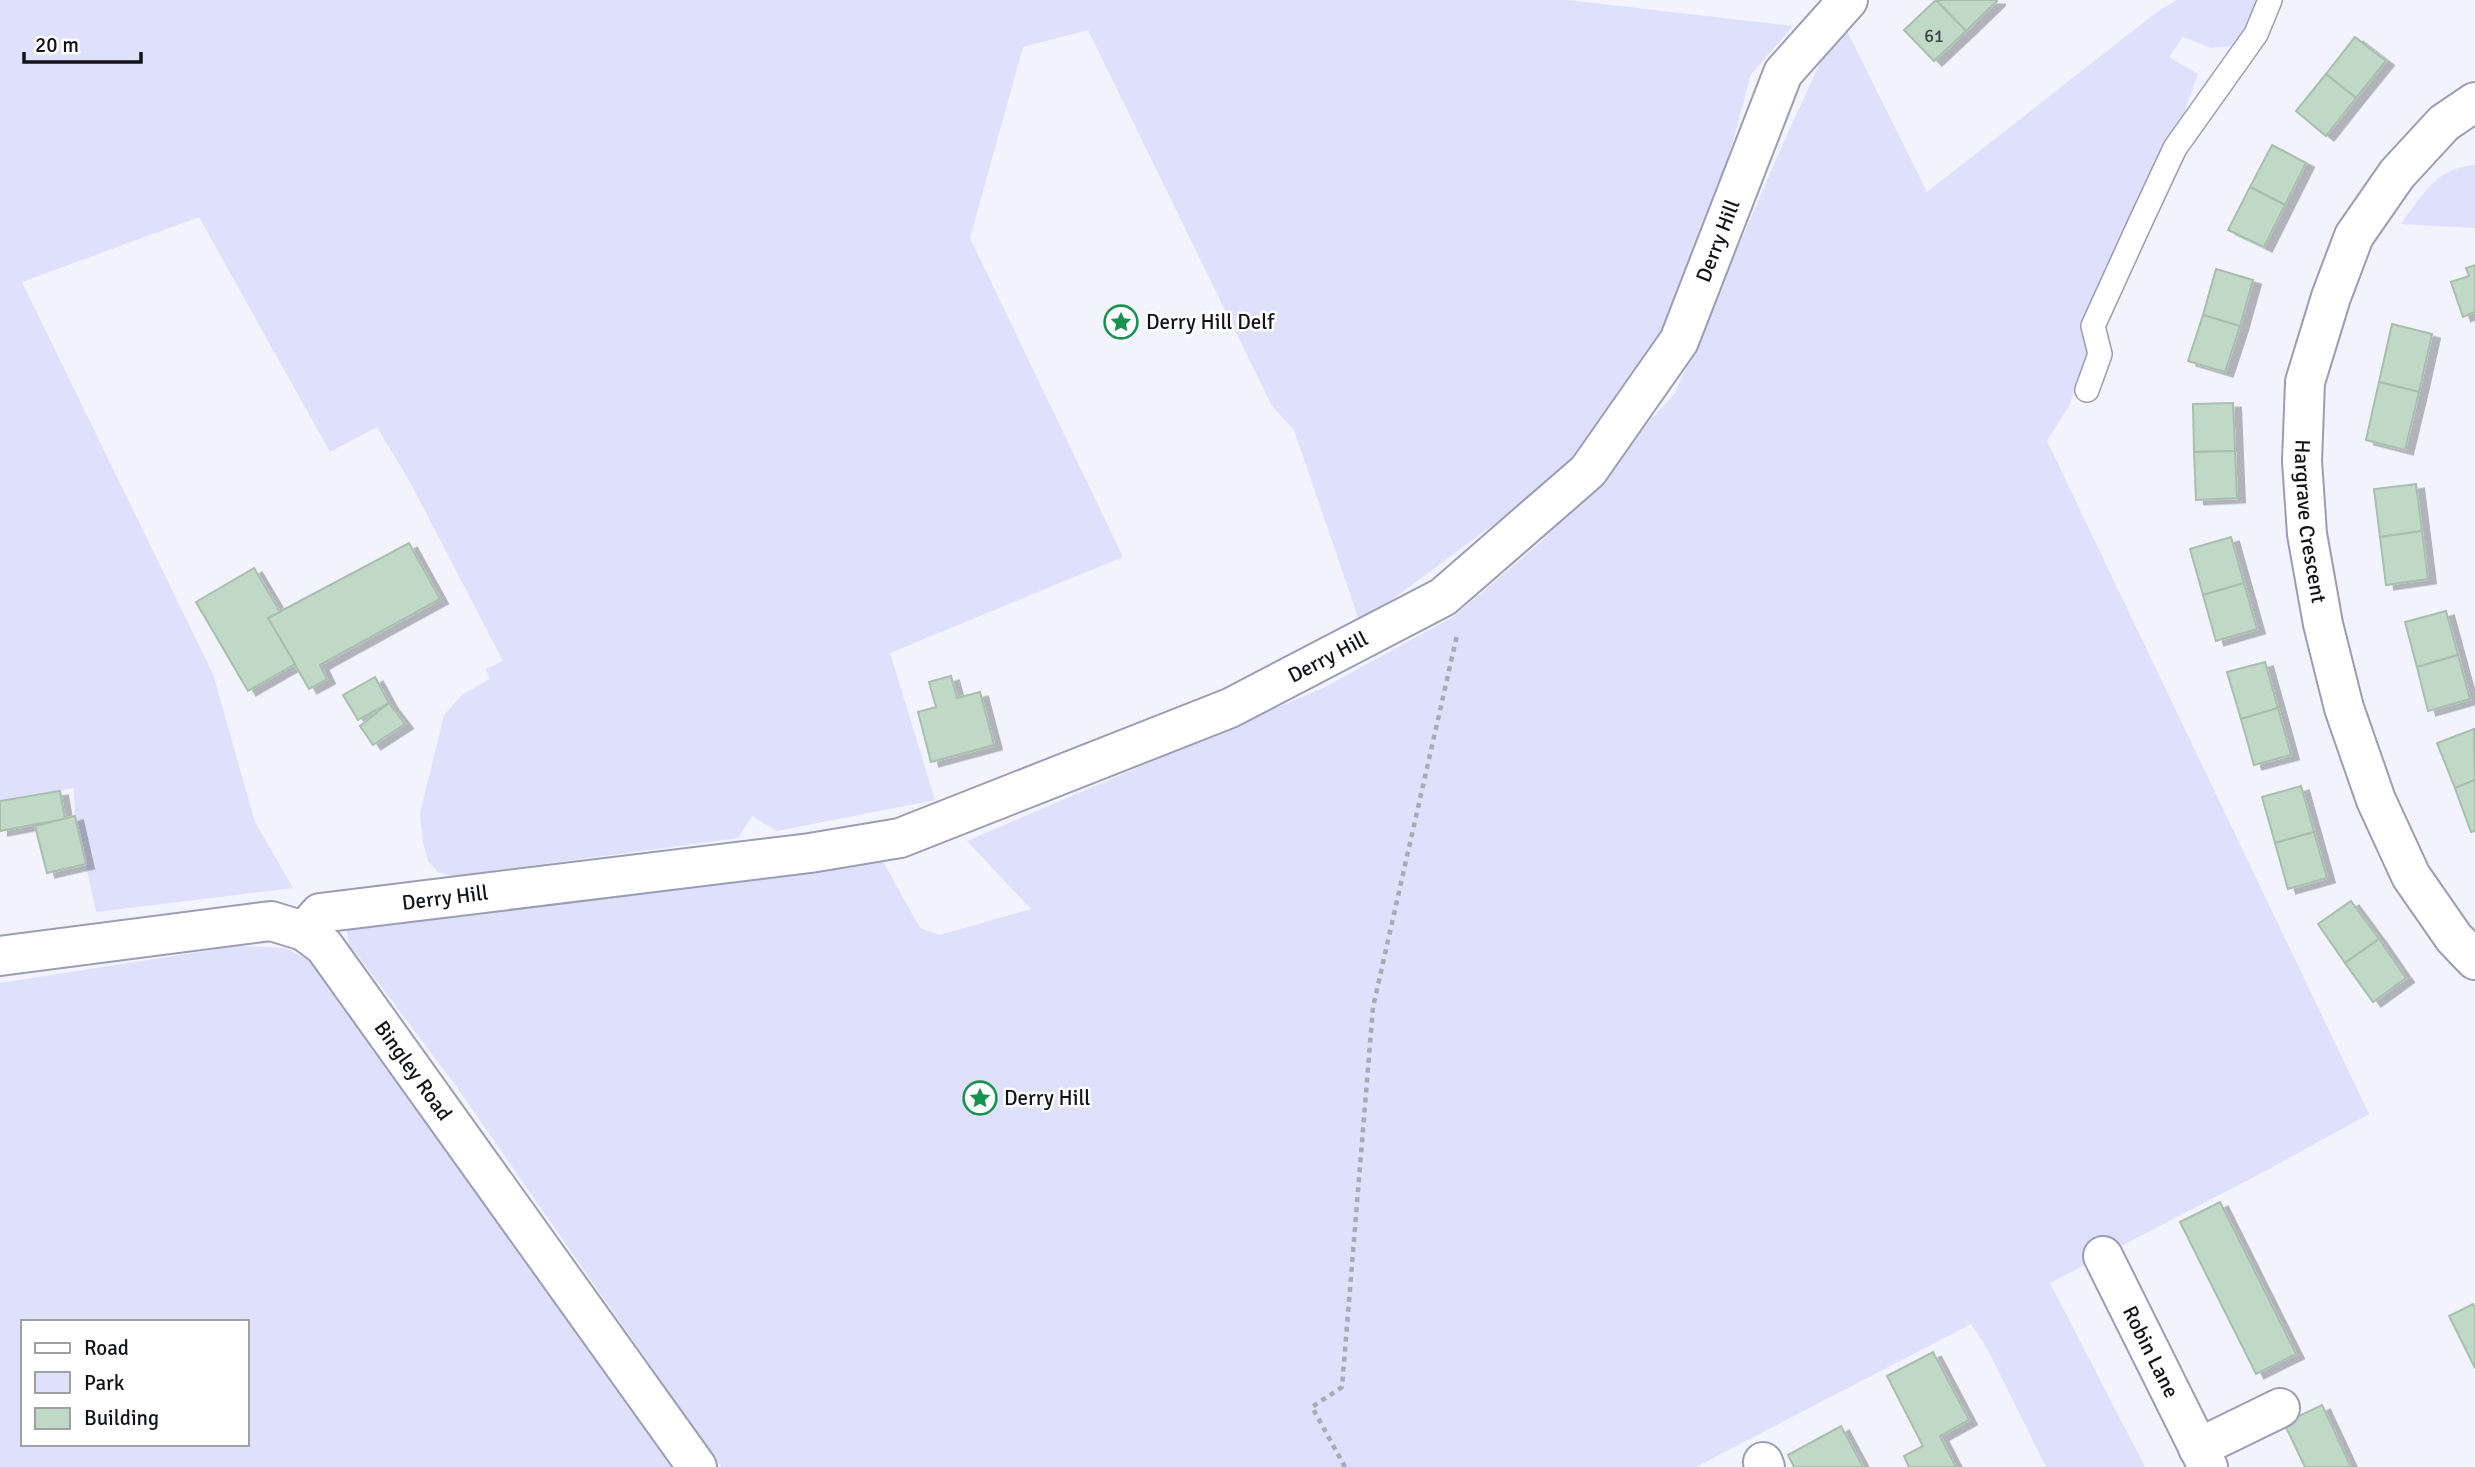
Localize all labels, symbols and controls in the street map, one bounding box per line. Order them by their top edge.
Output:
scale bar [24,21,142,65]
house number: 61 [1924,25,1944,47]
text: 20 m [35,32,79,58]
street label: Derry Hill [1690,196,1746,286]
place icon: Derry Hill Delf [1102,303,1140,341]
place label: Derry Hill Delf [1146,309,1275,335]
street label: Hargrave Crescent [2289,439,2332,605]
street label: Derry Hill [1283,625,1372,689]
street label: Derry Hill [400,880,490,916]
street label: Bingley Road [369,1016,458,1126]
place icon: Derry Hill [961,1079,999,1117]
place label: Derry Hill [1004,1085,1091,1111]
street label: Robin Lane [2117,1301,2184,1402]
legend [21,1320,248,1446]
text: Road [84,1335,129,1361]
text: Park [84,1370,125,1396]
text: Building [84,1405,159,1431]

